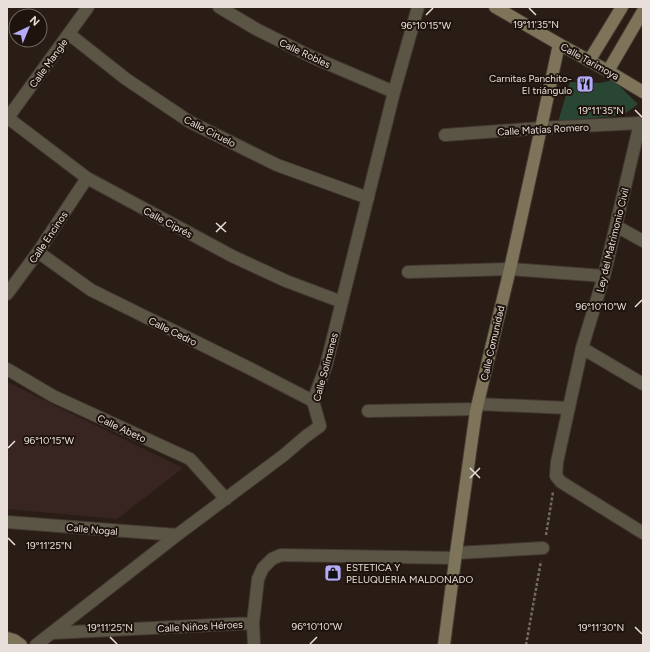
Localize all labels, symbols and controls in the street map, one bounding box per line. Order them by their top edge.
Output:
north arrow [8,8,48,48]
text: N [27,14,42,29]
text: 19°11'35"N [513,18,559,31]
text: 96°10'15"W [401,19,452,32]
street label: Calle Mangle [26,36,71,90]
street label: Calle Robles [277,36,333,71]
street label: Calle Tarimoya [558,40,621,83]
place label: Carnitas Panchito- El triángulo [489,72,572,97]
restaurant icon: Carnitas Panchito- El triángulo [575,74,595,94]
text: 19°11'35"N [578,104,624,117]
street label: Calle Ciruelo [182,113,238,150]
street label: Calle Matías Romero [497,121,589,138]
street label: Ley del Matrimonio Civil [593,187,632,294]
street label: Calle Ciprés [141,204,195,241]
street label: Calle Encinos [26,209,71,266]
text: 96°10'10"W [576,300,627,313]
street label: Calle Comunidad [478,304,507,382]
street label: Calle Cedro [146,314,199,349]
street label: Calle Solimanes [310,331,341,403]
street label: Calle Abeto [95,412,148,445]
text: 96°10'15"W [24,434,75,447]
street label: Calle Nogal [66,521,118,538]
text: 19°11'25"N [26,539,72,552]
place label: ESTETICA Y PELUQUERIA MALDONADO [346,561,473,586]
shop icon: ESTETICA Y PELUQUERIA MALDONADO [323,563,343,583]
street label: Calle Niños Héroes [157,618,243,635]
text: 96°10'10"W [292,620,343,633]
text: 19°11'25"N [87,621,133,634]
text: 19°11'30"N [578,621,624,634]

